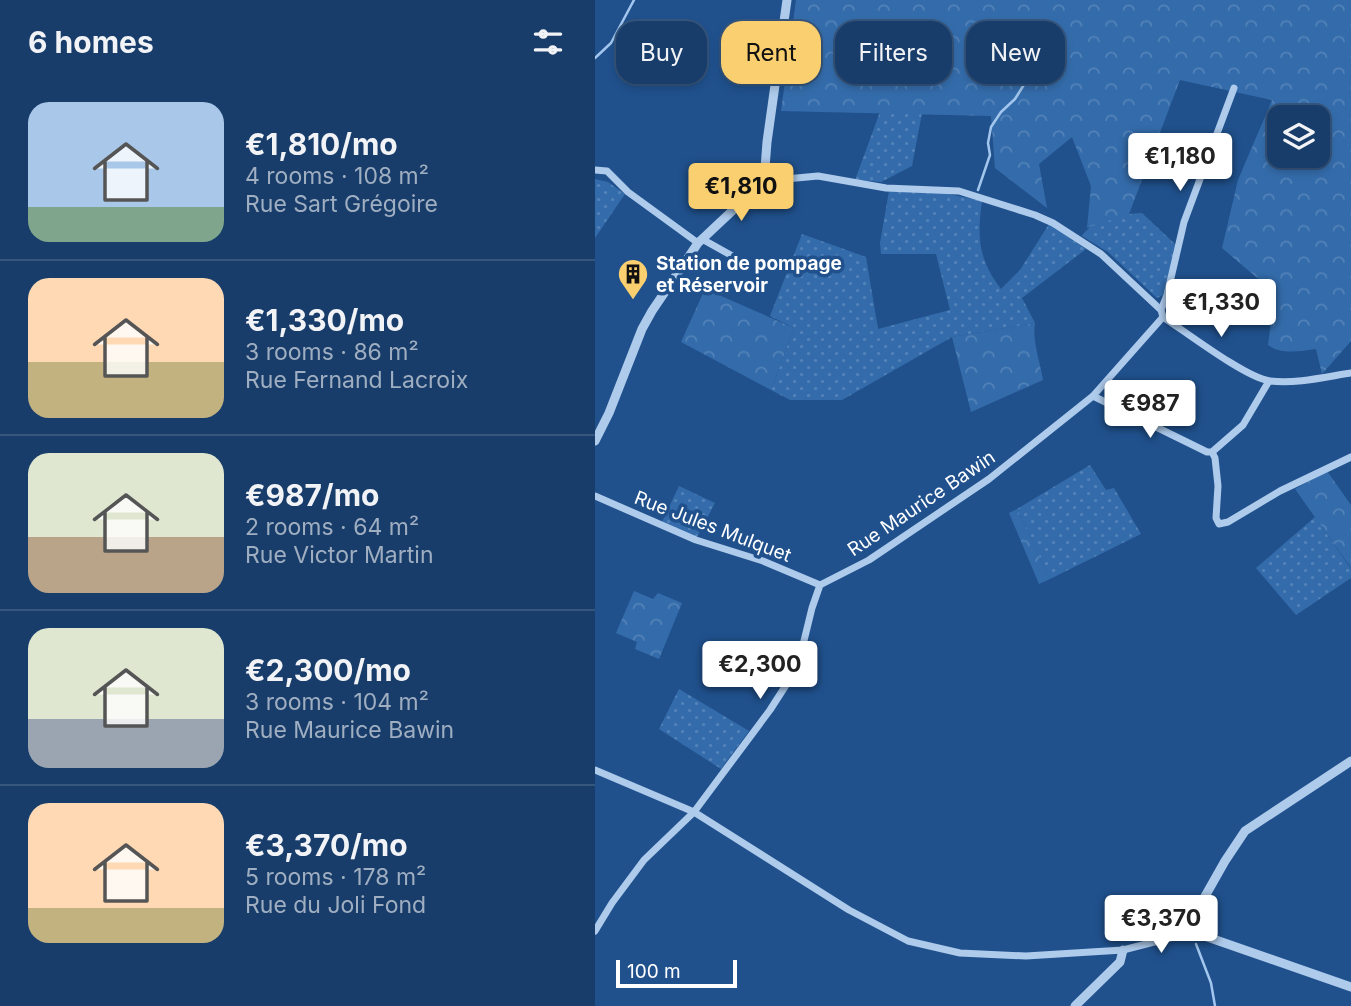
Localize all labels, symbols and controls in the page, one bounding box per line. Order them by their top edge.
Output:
chip: Buy [616,21,707,84]
chip: Rent [721,21,821,84]
chip: Filters [835,21,952,84]
chip: New [966,21,1065,84]
icon: filters [529,23,567,61]
text: 6 homes [28,24,154,60]
map controls [1267,105,1330,168]
button: layers [1267,105,1330,168]
text: €1,810/mo [245,126,398,162]
icon: home [84,130,168,214]
pin: €1,180 [1123,134,1237,193]
text: €1,180 [1144,142,1216,170]
text: 4 rooms · 108 m² [245,162,429,190]
pin: €1,810 [684,164,798,223]
text: €1,810 [704,172,778,200]
text: Rue Sart Grégoire [245,190,438,218]
place label: Station de pompage et Réservoir [656,252,842,297]
building icon: Station de pompage et Réservoir [616,257,650,301]
pin: €1,330 [1164,280,1278,339]
text: €1,330 [1182,288,1260,316]
text: €1,330/mo [245,302,404,338]
icon: home [84,306,168,390]
text: 3 rooms · 86 m² [245,338,419,366]
text: Rue Fernand Lacroix [245,366,468,394]
pin: €987 [1109,380,1191,440]
text: €987 [1120,389,1180,417]
street label: Rue Maurice Bawin [843,446,999,561]
text: €987/mo [245,477,379,513]
icon: home [84,481,168,565]
street label: Rue Jules Mulquet [631,486,795,567]
text: 2 rooms · 64 m² [245,513,419,541]
text: Rue Victor Martin [245,541,433,569]
pin: €2,300 [703,642,817,701]
text: €2,300 [718,650,802,678]
text: €2,300/mo [245,652,411,688]
icon: home [84,656,168,740]
text: 3 rooms · 104 m² [245,688,429,716]
text: Rue Maurice Bawin [245,716,454,744]
text: €3,370/mo [245,827,408,863]
icon: home [84,831,168,915]
text: 5 rooms · 178 m² [245,863,426,891]
text: Rue du Joli Fond [245,891,426,919]
pin: €3,370 [1104,895,1218,955]
text: €3,370 [1121,904,1201,932]
scale bar [616,957,737,989]
text: 100 m [627,960,681,983]

